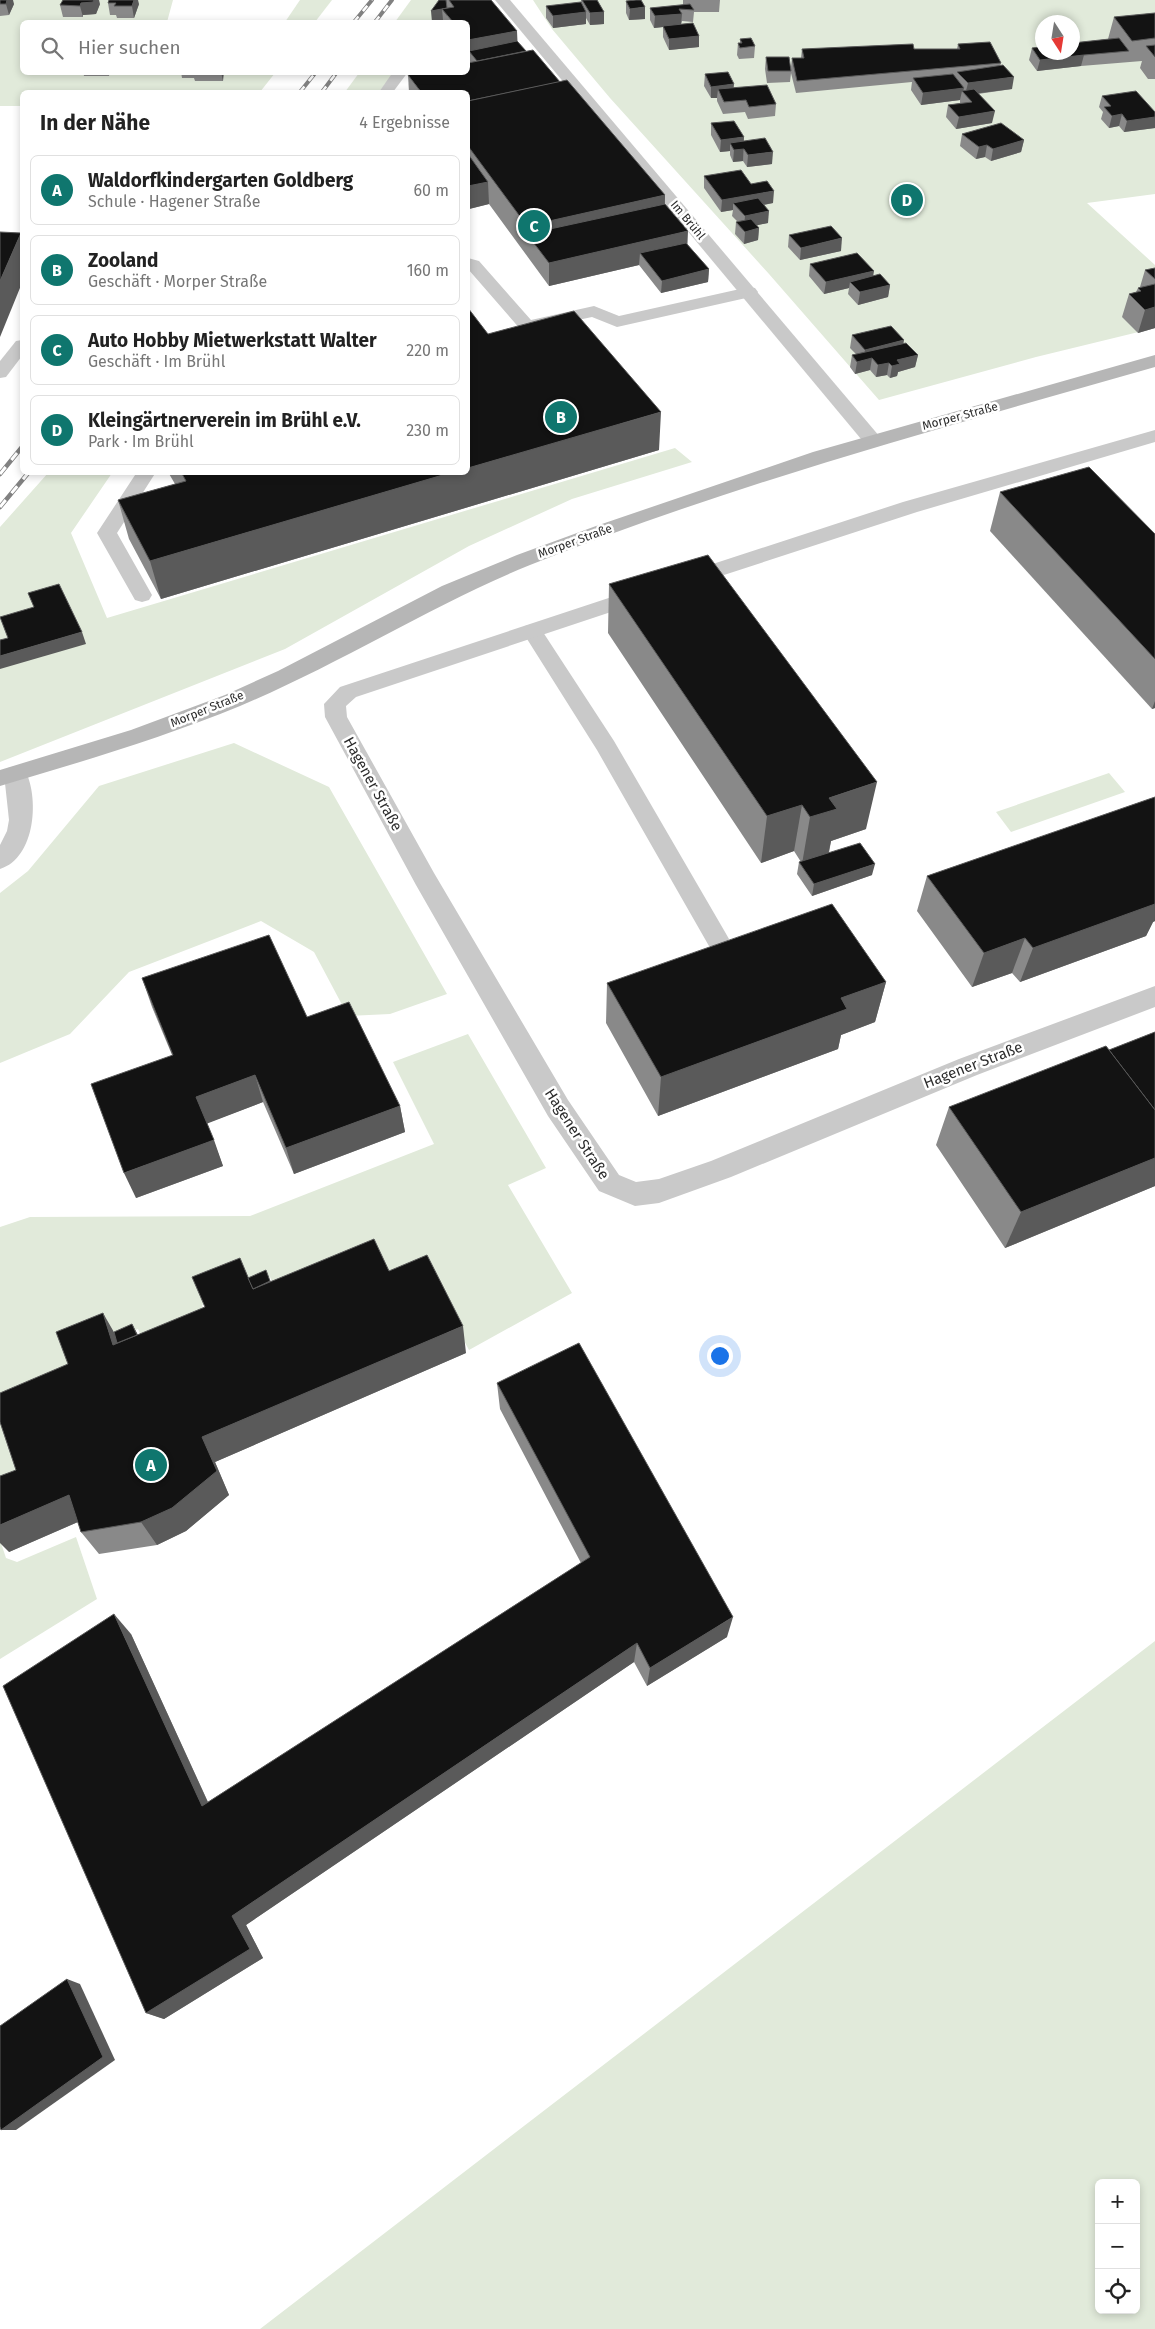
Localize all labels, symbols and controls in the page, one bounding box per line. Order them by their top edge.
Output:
north arrow [1035,15,1080,60]
search box [20,20,470,75]
icon: search [38,34,66,62]
text: Hier suchen [78,36,181,59]
text: In der Nähe [40,110,150,136]
text: 4 Ergebnisse [359,113,450,132]
text: Waldorfkindergarten Goldberg [88,169,353,192]
text: A [52,181,62,200]
text: 60 m [414,181,449,200]
pin: D [891,181,923,219]
text: Schule · Hagener Straße [88,192,260,211]
street label: Im Brühl [668,198,709,243]
pin: C [518,207,550,245]
text: Zooland [88,249,158,272]
text: B [52,261,62,280]
text: 160 m [407,261,449,280]
text: Geschäft · Morper Straße [88,272,267,291]
text: Auto Hobby Mietwerkstatt Walter [88,329,377,352]
text: C [52,341,62,360]
text: 220 m [406,341,449,360]
text: Geschäft · Im Brühl [88,352,225,371]
pin: B [545,398,577,436]
street label: Morper Straße [921,399,999,433]
text: Kleingärtnerverein im Brühl e.V. [88,409,361,432]
text: D [52,421,62,440]
text: 230 m [406,421,449,440]
text: Park · Im Brühl [88,432,194,451]
street label: Morper Straße [536,521,614,561]
street label: Morper Straße [168,688,246,730]
street label: Hagener Straße [340,734,406,834]
street label: Hagener Straße [921,1038,1025,1092]
street label: Hagener Straße [541,1085,613,1183]
your location [707,1343,733,1369]
pin: A [135,1446,167,1484]
map controls [1095,2179,1140,2314]
button: + [1095,2179,1140,2224]
button: − [1095,2224,1140,2269]
button: locate [1095,2269,1140,2314]

